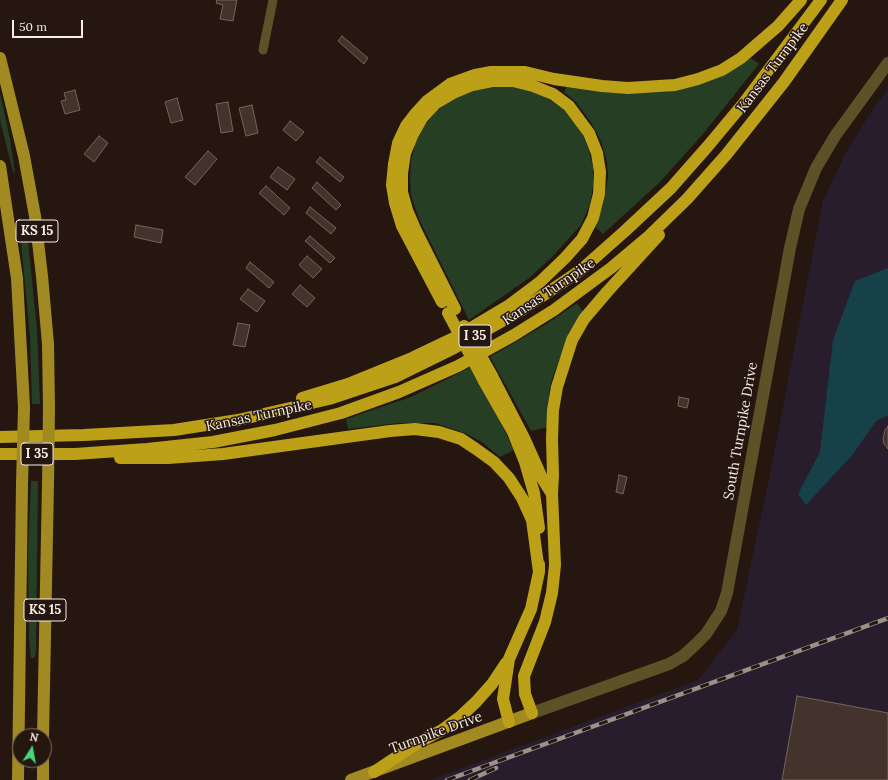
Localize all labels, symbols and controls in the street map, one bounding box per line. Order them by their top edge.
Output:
scale bar [14,12,85,38]
text: 50 m [19,19,47,34]
street label: Kansas Turnpike [734,20,812,116]
road number: KS 15 [16,220,58,242]
street label: Kansas Turnpike [499,255,599,329]
road number: I 35 [459,325,491,347]
street label: South Turnpike Drive [721,361,761,501]
street label: Kansas Turnpike [204,397,314,435]
road number: I 35 [21,443,53,465]
road number: KS 15 [24,599,66,621]
street label: Turnpike Drive [387,708,485,758]
north arrow [12,728,52,768]
text: N [29,730,40,745]

